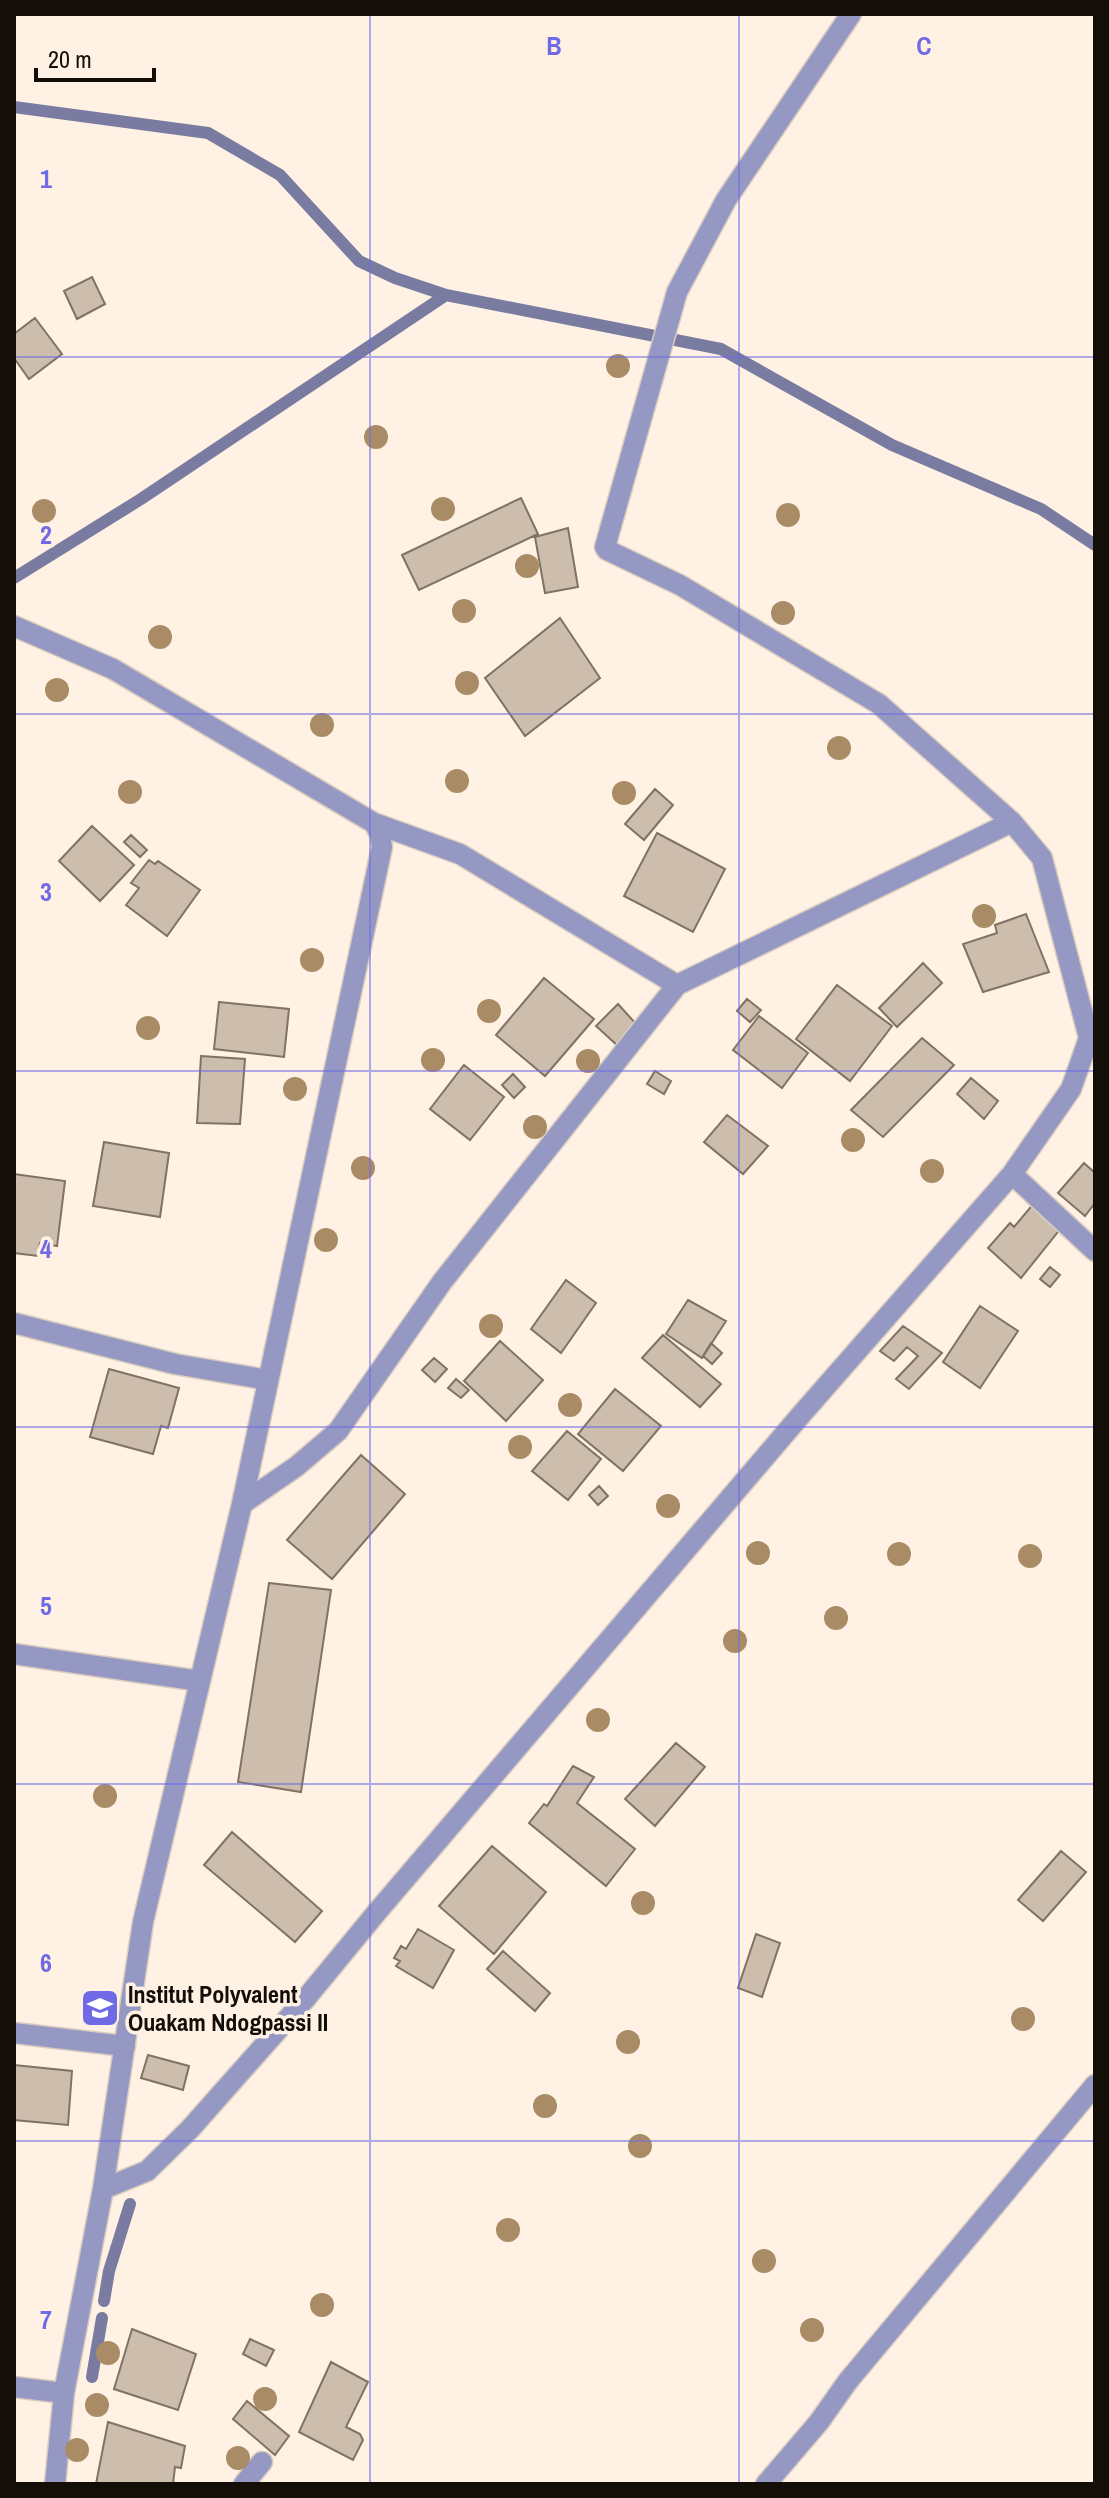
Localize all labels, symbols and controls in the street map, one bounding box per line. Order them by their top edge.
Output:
text: B [546,28,562,63]
text: C [916,28,932,63]
scale bar [36,32,154,82]
text: 20 m [48,43,92,75]
text: 1 [40,161,52,196]
text: 2 [40,517,52,552]
text: 3 [40,874,52,909]
text: 4 [40,1231,52,1266]
text: 5 [40,1588,52,1623]
text: 6 [40,1945,52,1980]
place label: Institut Polyvalent Ouakam Ndogpassi II [128,1978,328,2038]
school or university icon: Institut Polyvalent Ouakam Ndogpassi II [79,1987,121,2029]
text: 7 [40,2302,52,2337]

